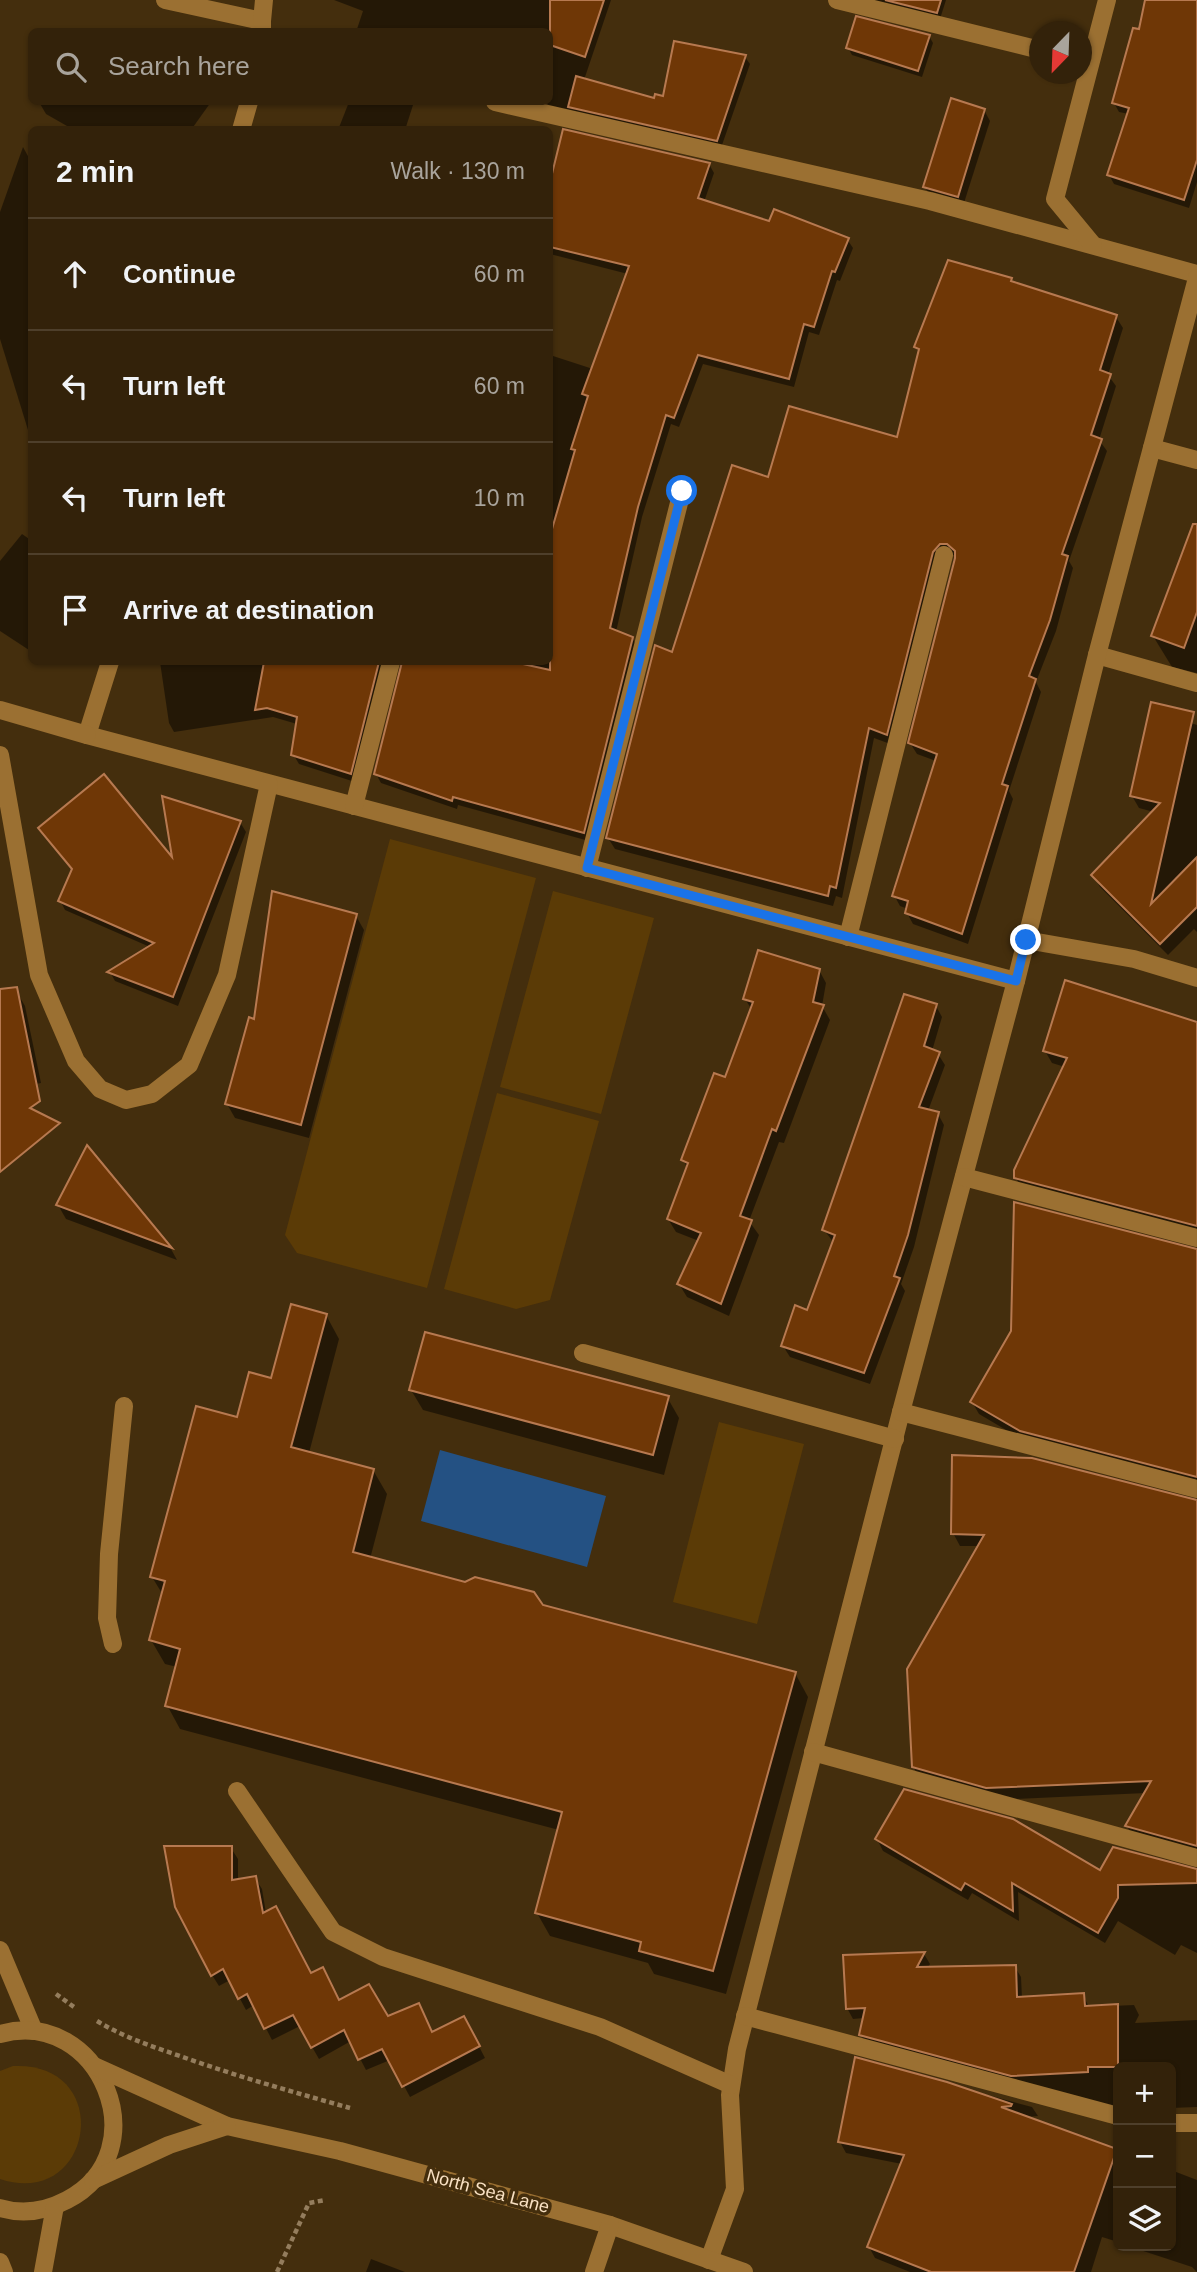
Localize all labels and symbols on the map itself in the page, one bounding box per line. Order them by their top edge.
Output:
north arrow [1029,21,1092,84]
route start [666,475,697,506]
route end [1010,924,1041,955]
street label: North Sea Lane [425,2165,551,2217]

